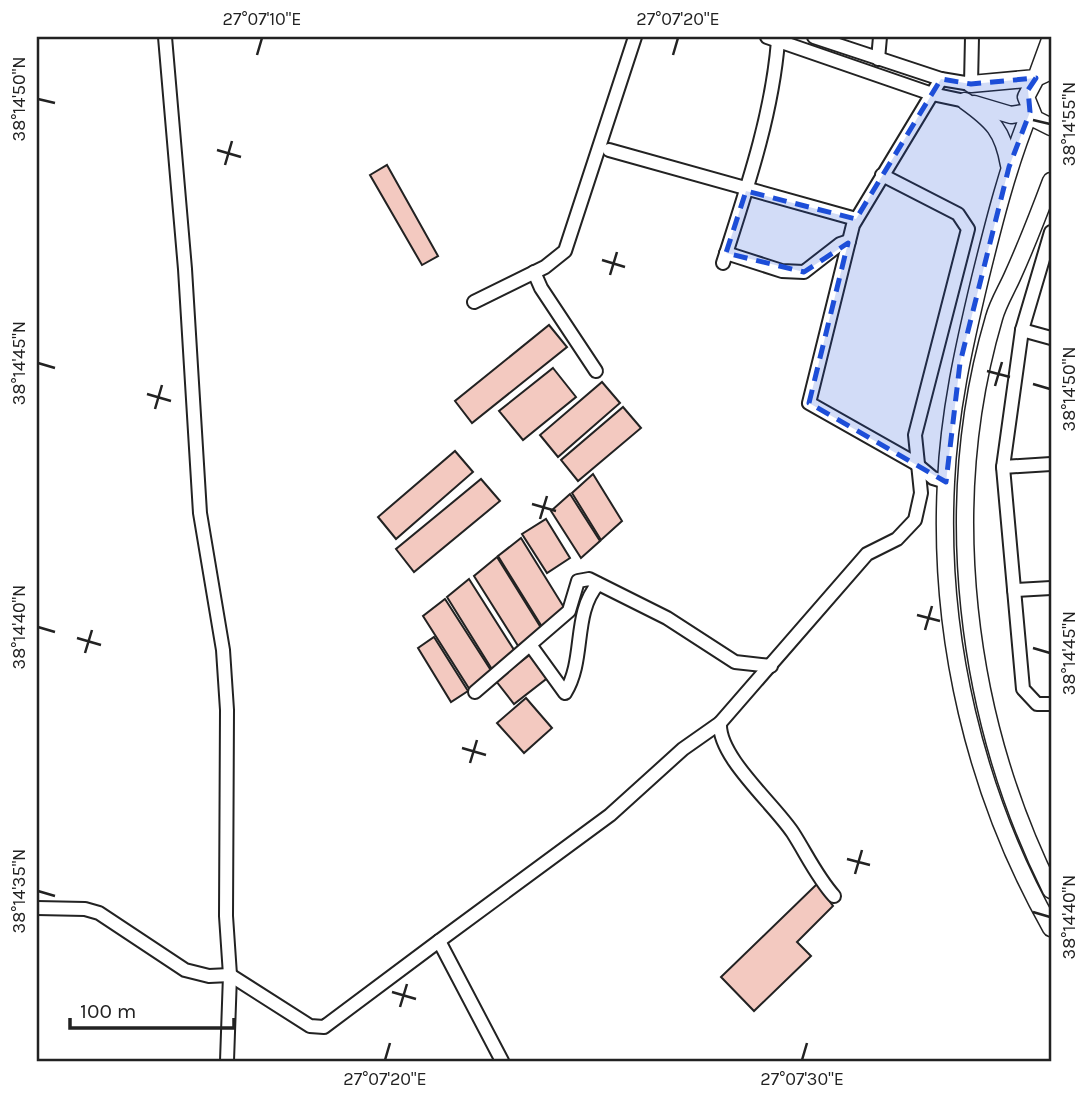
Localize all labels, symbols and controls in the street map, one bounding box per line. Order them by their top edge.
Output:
text: 27°07'10"E [223,8,301,30]
text: 27°07'20"E [636,8,720,30]
text: 38°14'50"N [8,57,30,141]
text: 38°14'55"N [1058,82,1080,166]
text: 38°14'45"N [8,321,30,405]
text: 38°14'50"N [1058,347,1080,431]
text: 38°14'40"N [8,585,30,669]
text: 38°14'45"N [1058,611,1080,695]
text: 38°14'35"N [8,849,30,933]
text: 38°14'40"N [1058,875,1080,959]
scale bar [70,986,234,1030]
text: 100 m [80,999,137,1023]
text: 27°07'20"E [343,1068,427,1090]
text: 27°07'30"E [760,1068,844,1090]

